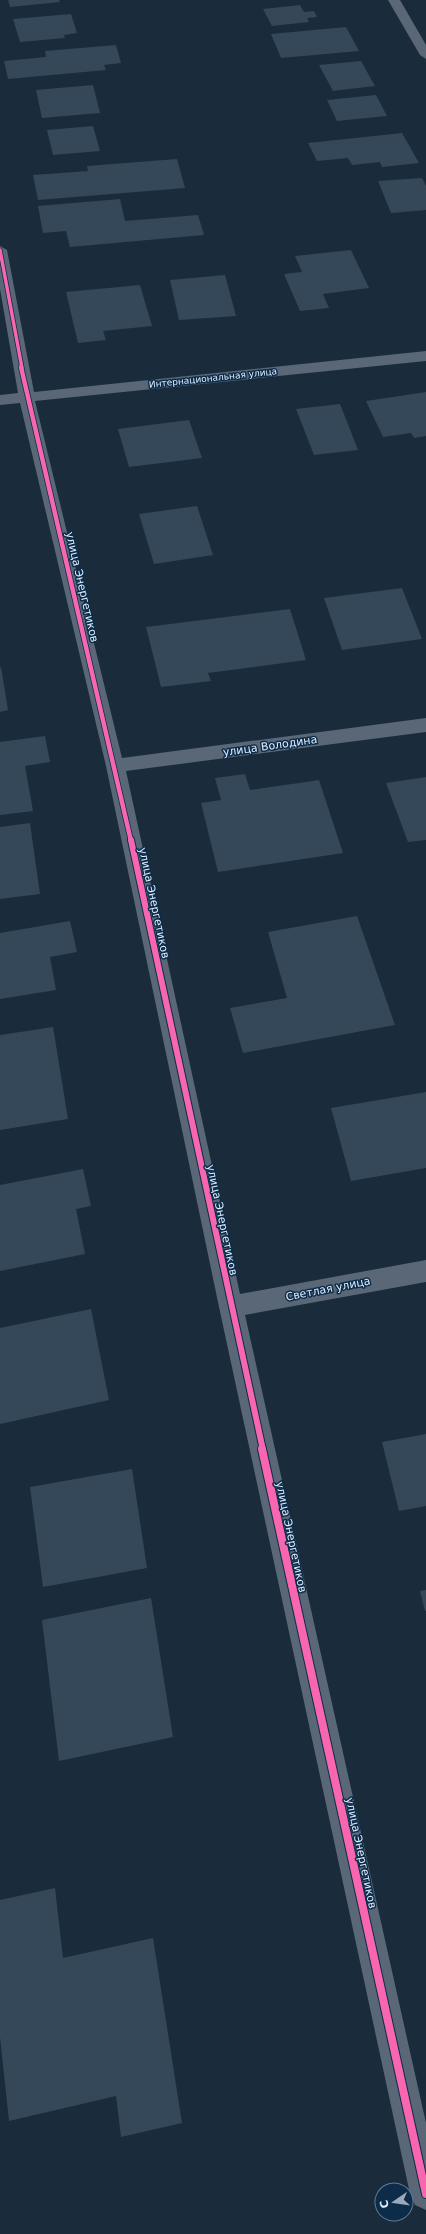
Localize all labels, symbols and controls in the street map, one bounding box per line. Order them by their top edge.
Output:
street label: Интернациональная улица [148,366,278,390]
street label: улица Энергетиков [63,530,101,644]
street label: улица Володина [222,733,318,759]
street label: улица Энергетиков [136,846,172,960]
street label: улица Энергетиков [204,1163,240,1277]
street label: Светлая улица [284,1274,372,1304]
street label: улица Энергетиков [273,1480,309,1594]
street label: улица Энергетиков [343,1796,379,1910]
north arrow [374,2182,414,2222]
text: С [378,2199,392,2210]

